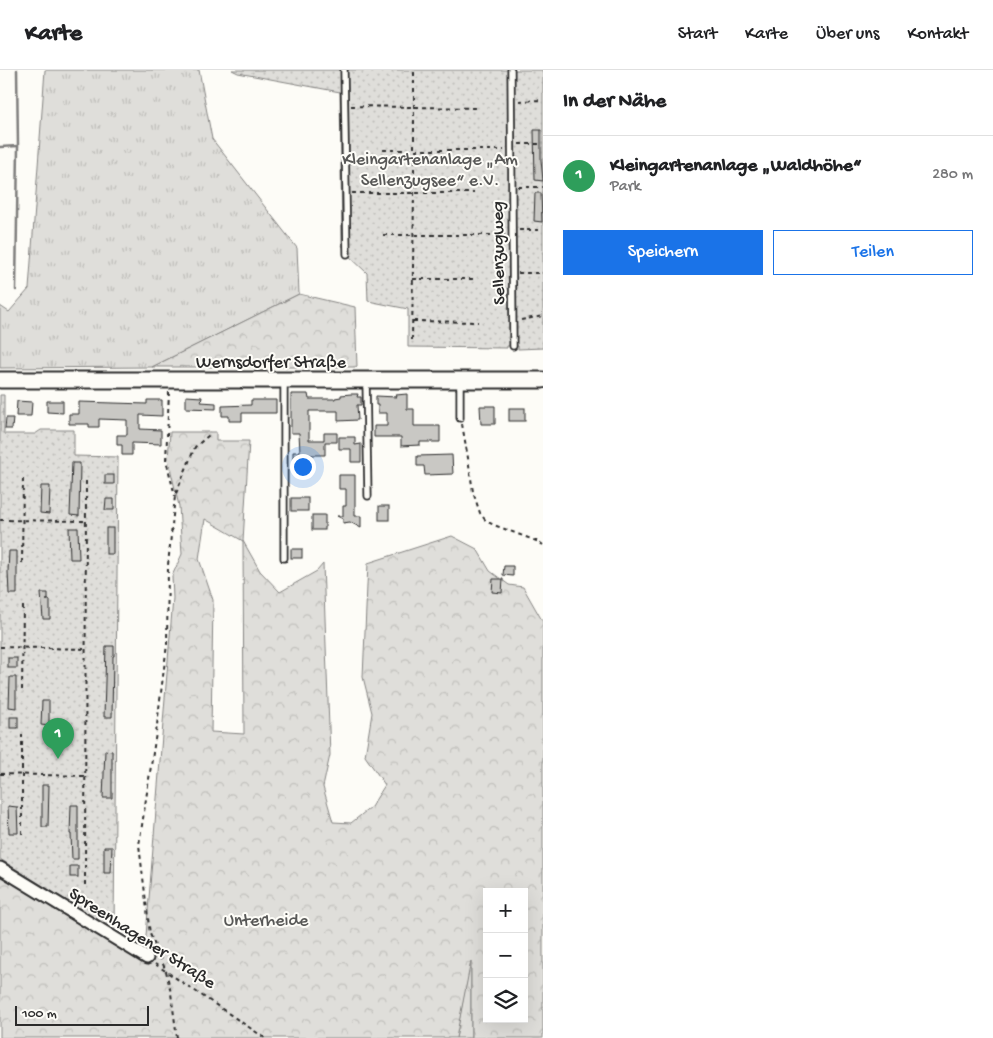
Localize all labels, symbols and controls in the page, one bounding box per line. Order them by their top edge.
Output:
text: Karte [25,20,82,49]
text: Start [678,24,717,45]
text: Karte [745,24,788,45]
text: Über uns [816,24,879,45]
text: Kontakt [907,24,968,45]
text: In der Nähe [563,90,666,115]
park label: Kleingartenanlage „Am Sellenzugsee“ e.V. [342,150,518,192]
text: Kleingartenanlage „Waldhöhe“ [610,155,862,178]
text: 1 [576,166,582,185]
text: 280 m [932,166,973,185]
text: Park [610,178,641,197]
street label: Sellenzugweg [488,201,511,305]
button: Speichern [563,230,763,275]
button: Teilen [773,230,973,275]
street label: Wernsdorfer Straße [196,353,347,374]
your location [290,454,316,480]
pin: 1 [42,718,74,759]
street label: Spreenhagener Straße [64,884,220,995]
map controls [483,888,528,1023]
button: + [483,888,528,933]
park label: Unterheide [224,911,309,932]
button: − [483,933,528,978]
button: layers [483,978,528,1023]
scale bar [15,1003,149,1026]
text: 100 m [22,1006,57,1023]

